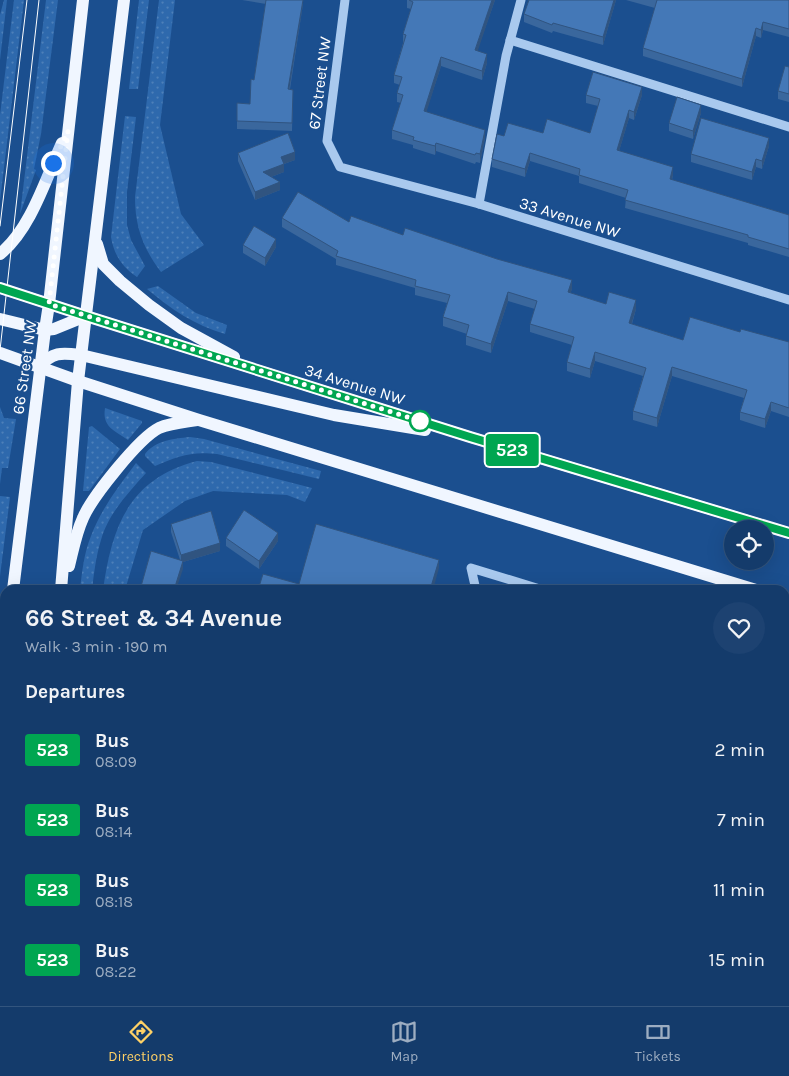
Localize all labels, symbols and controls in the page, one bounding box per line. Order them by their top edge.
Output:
street label: 67 Street NW [304,35,335,131]
your location [41,151,66,176]
street label: 33 Avenue NW [517,193,623,242]
street label: 66 Street NW [8,318,41,415]
street label: 34 Avenue NW [302,360,408,409]
unlabelled marker [409,410,431,432]
line badge: 523 [483,434,541,466]
text: 523 [496,439,528,461]
map controls [724,520,774,570]
button: locate [724,520,774,570]
button: heart [713,602,765,654]
text: 66 Street & 34 Avenue [25,604,282,632]
text: Walk · 3 min · 190 m [25,637,167,656]
text: Departures [25,681,125,703]
text: Bus [95,730,129,752]
text: 523 [36,739,69,761]
text: 2 min [715,739,765,761]
text: 08:09 [95,752,137,771]
text: Bus [95,800,129,822]
text: 523 [36,809,69,831]
text: 7 min [717,809,765,831]
text: 08:14 [95,822,132,841]
text: Bus [95,870,129,892]
text: 523 [36,879,69,901]
text: 11 min [713,879,765,901]
text: 08:18 [95,892,133,911]
text: Bus [95,940,129,962]
text: 523 [36,949,69,971]
text: 15 min [709,949,765,971]
text: 08:22 [95,962,137,981]
tab: Directions [108,1018,174,1065]
tab: Map [390,1018,418,1065]
tab: Tickets [635,1018,681,1065]

